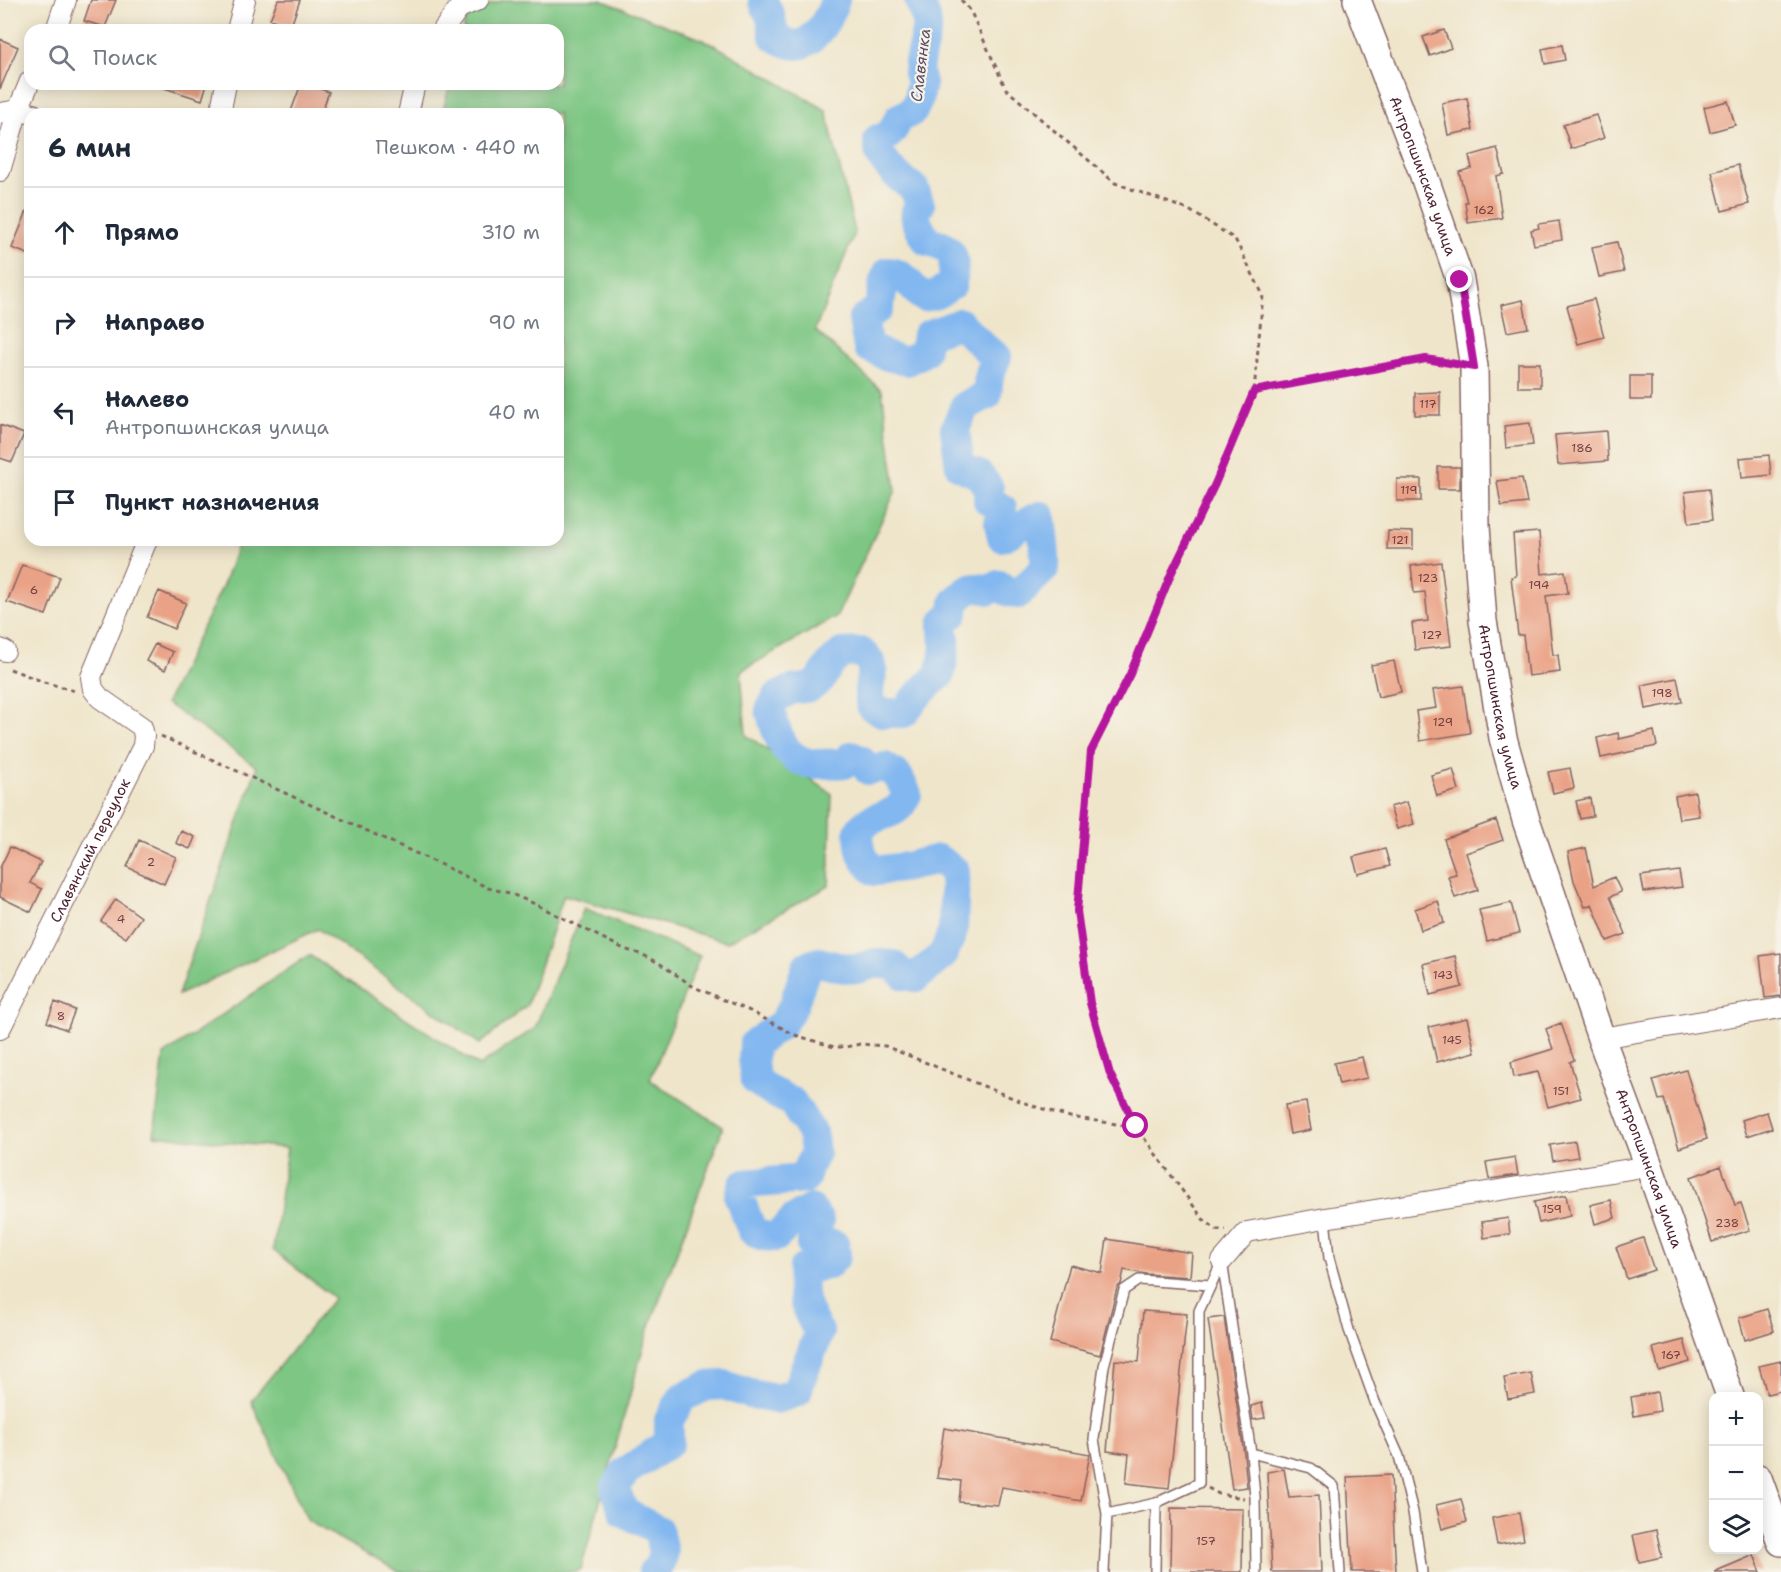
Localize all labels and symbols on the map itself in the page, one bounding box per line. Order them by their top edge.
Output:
water label: Славянка [906,27,935,103]
street label: Антропшинская улица [1385,94,1461,259]
house number: 162 [1474,202,1494,218]
route end [1446,266,1472,292]
house number: 117 [1419,396,1437,412]
house number: 186 [1571,440,1593,456]
house number: 119 [1400,482,1418,498]
house number: 121 [1391,532,1409,548]
house number: 123 [1418,570,1438,586]
house number: 194 [1529,577,1549,593]
house number: 6 [30,582,38,598]
street label: Антропшинская улица [1474,622,1527,792]
house number: 127 [1422,627,1442,643]
house number: 198 [1651,685,1673,701]
house number: 129 [1433,714,1453,730]
street label: Славянский переулок [45,775,135,926]
house number: 2 [147,854,155,870]
house number: 4 [117,911,125,927]
house number: 143 [1433,967,1453,983]
house number: 8 [57,1008,65,1024]
house number: 145 [1442,1032,1462,1048]
house number: 151 [1553,1083,1569,1099]
street label: Антропшинская улица [1611,1086,1687,1251]
route start [1122,1112,1148,1138]
house number: 159 [1542,1201,1562,1217]
house number: 238 [1715,1215,1739,1231]
house number: 167 [1661,1347,1681,1363]
house number: 157 [1196,1533,1216,1549]

